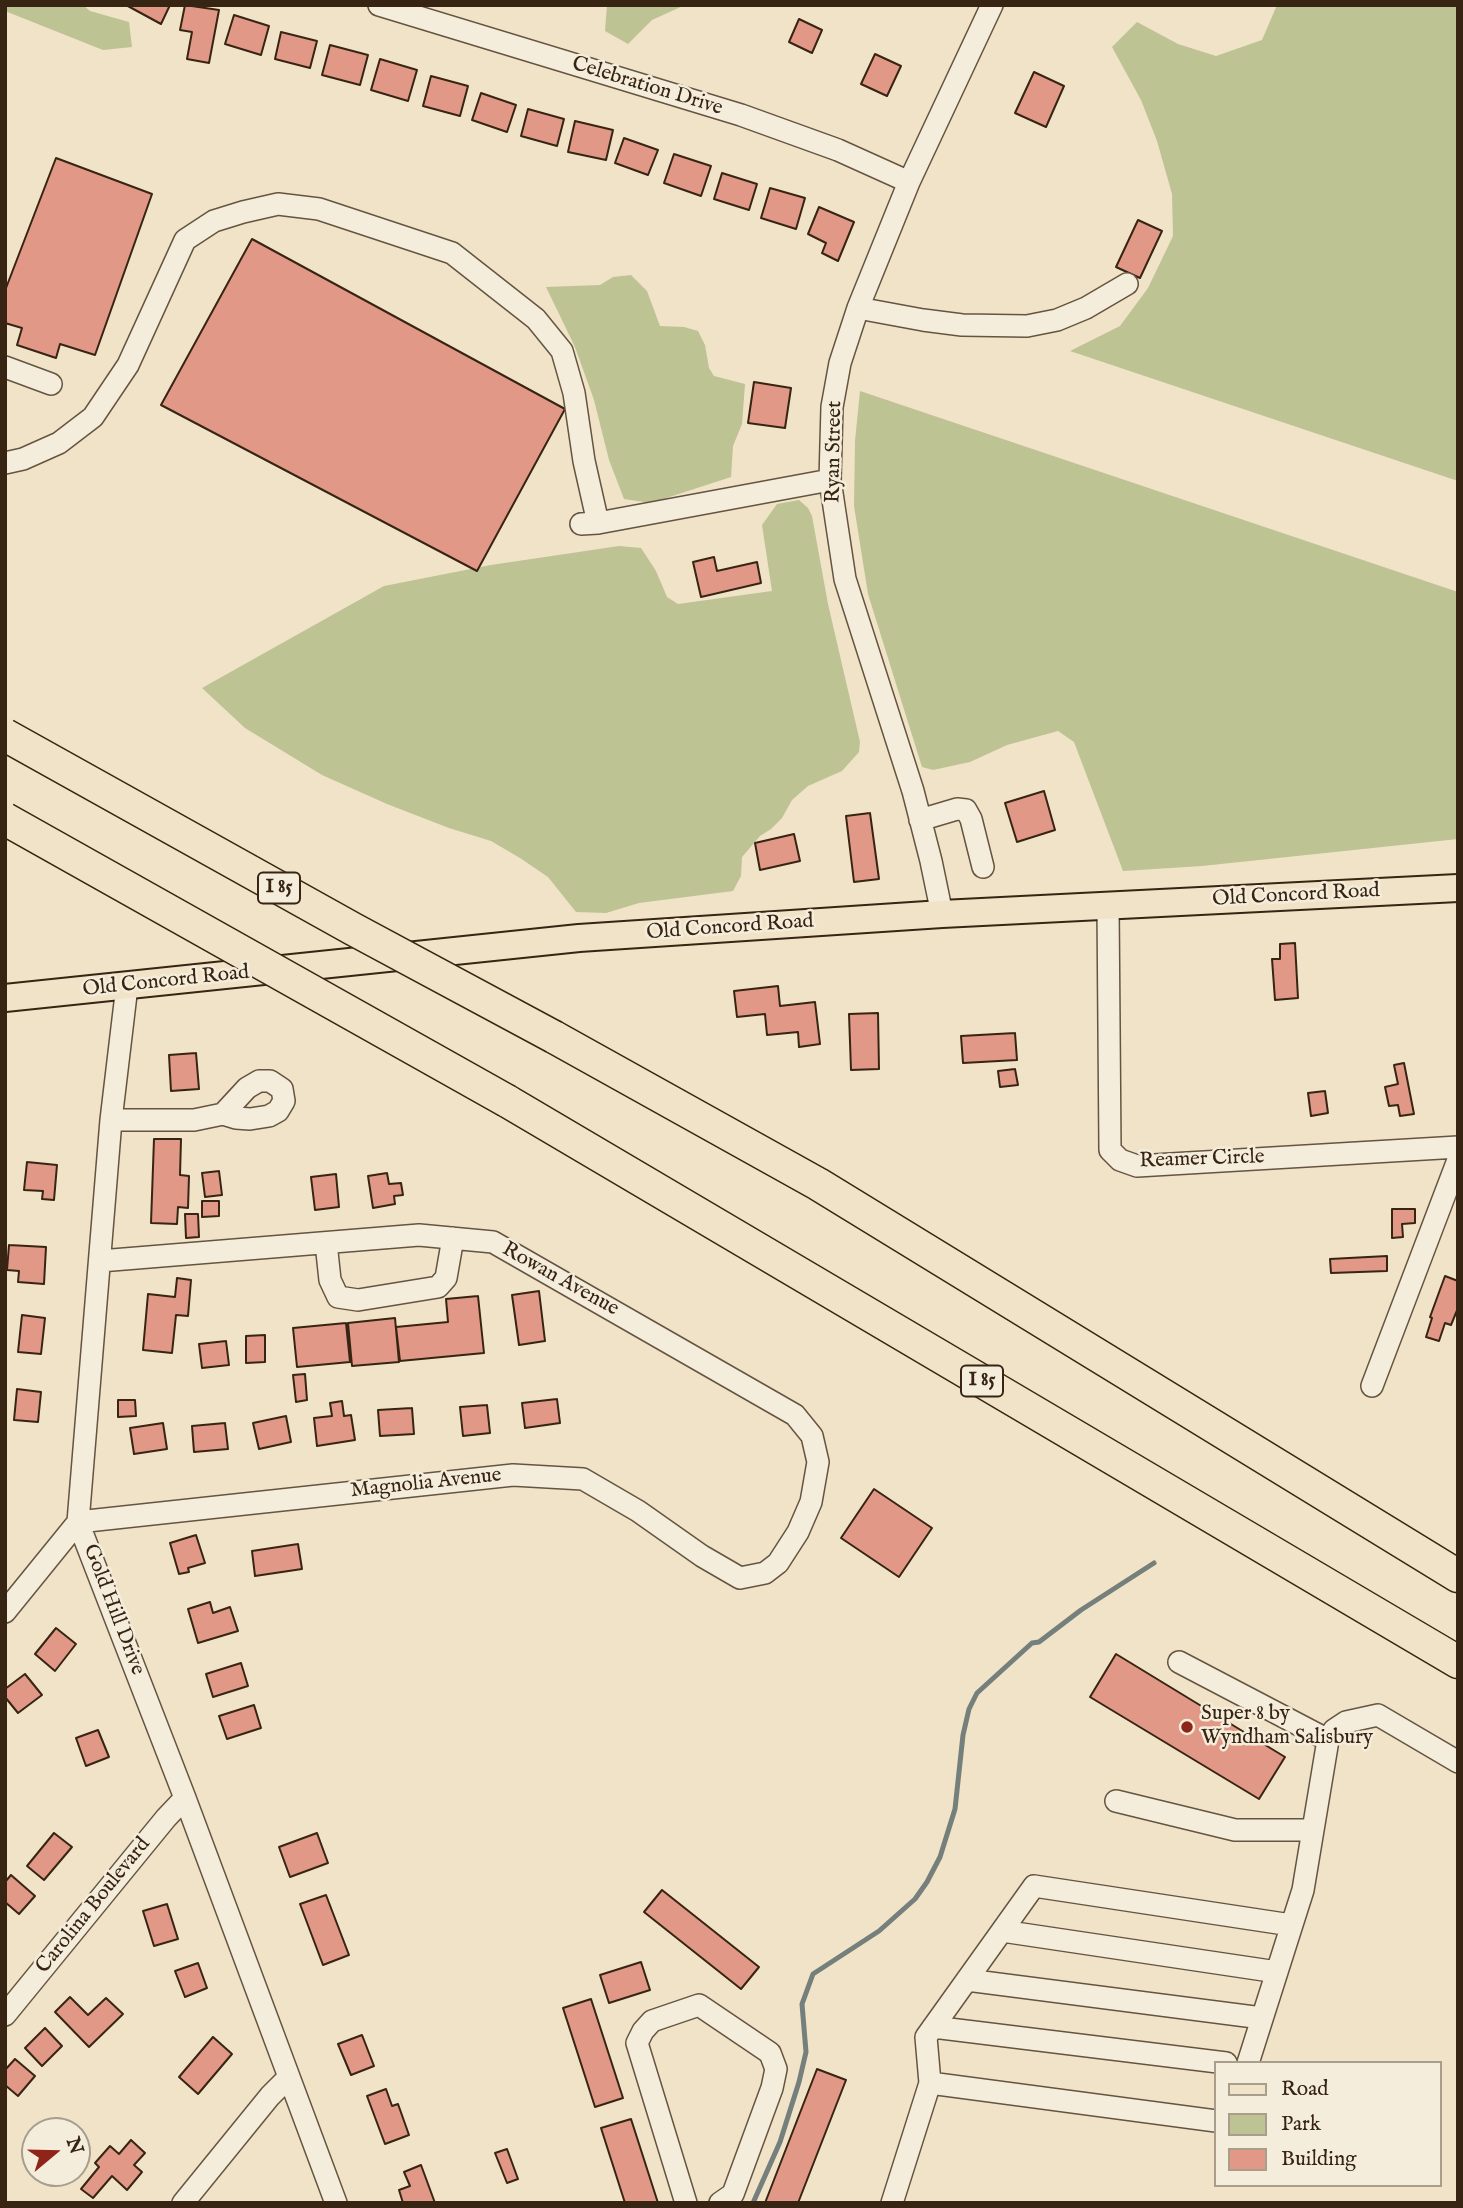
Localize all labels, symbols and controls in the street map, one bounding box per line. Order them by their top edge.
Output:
street label: Celebration Drive [568,52,726,122]
street label: Ryan Street [822,401,848,503]
road number: I 85 [258,873,300,904]
street label: Old Concord Road [1212,879,1380,913]
street label: Old Concord Road [646,910,814,946]
street label: Old Concord Road [81,961,251,1003]
street label: Reamer Circle [1139,1145,1265,1175]
street label: Rowan Avenue [497,1238,623,1322]
road number: I 85 [961,1366,1003,1396]
street label: Magnolia Avenue [349,1464,503,1504]
street label: Gold Hill Drive [77,1541,149,1679]
place label: Super 8 by Wyndham Salisbury [1201,1702,1373,1752]
marker: Super 8 by Wyndham Salisbury [1179,1719,1195,1735]
street label: Carolina Boulevard [31,1833,157,1979]
legend [1214,2061,1442,2187]
text: Road [1281,2076,1328,2103]
text: Park [1281,2111,1321,2138]
north arrow [21,2117,91,2187]
text: N [60,2134,88,2157]
text: Building [1281,2146,1356,2173]

